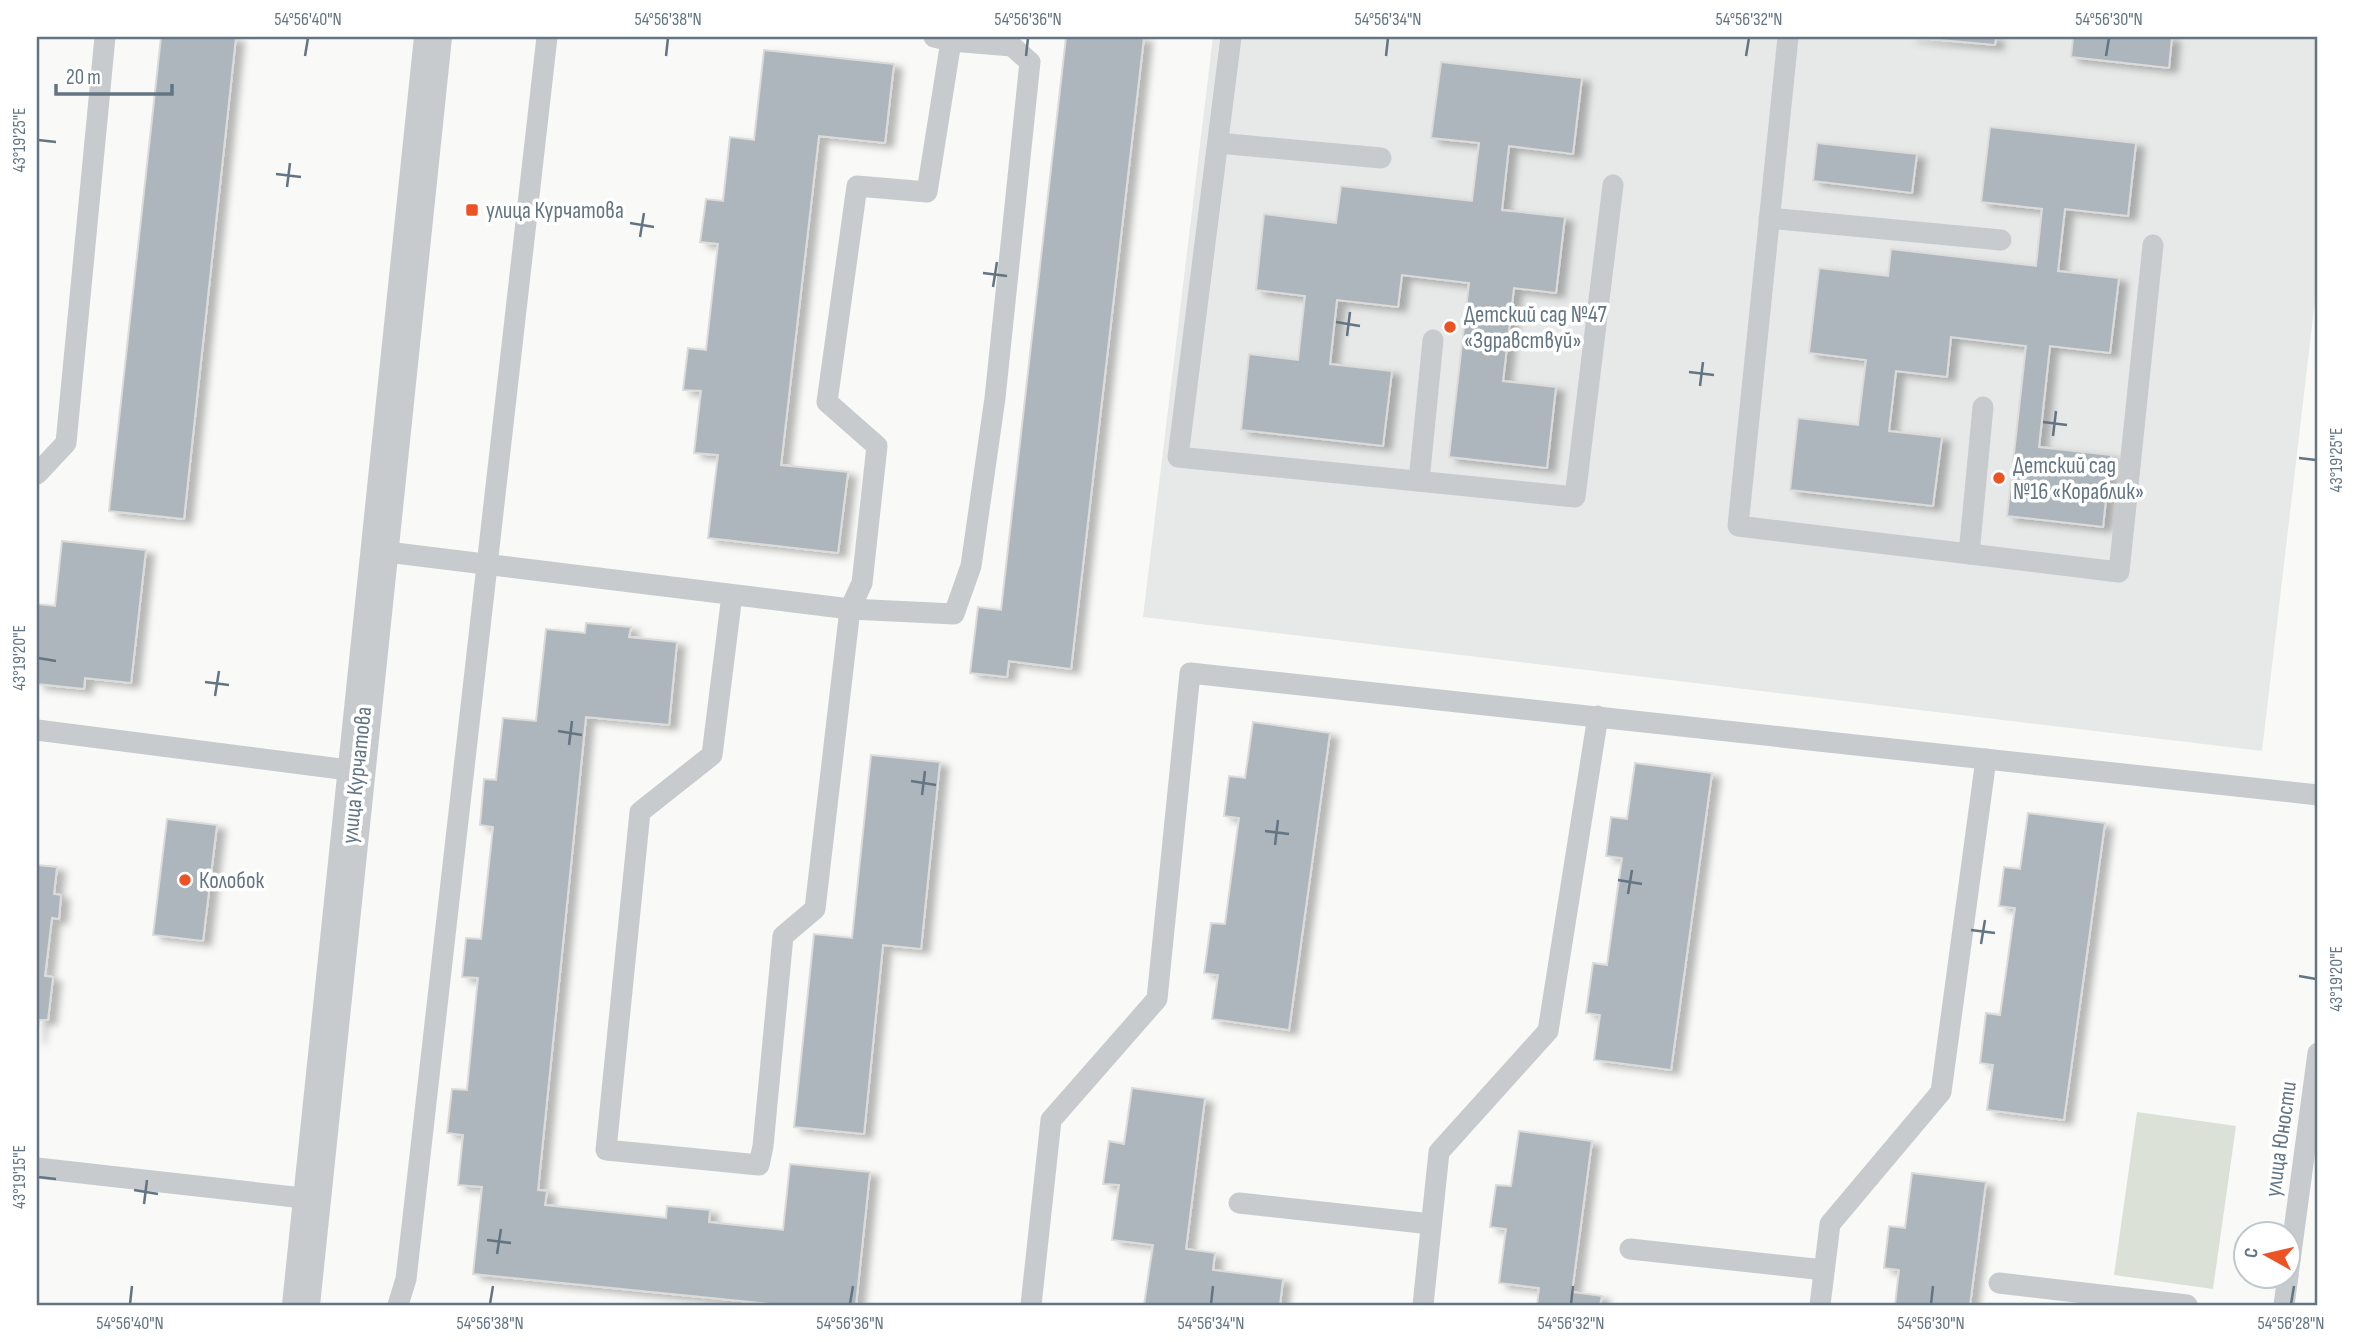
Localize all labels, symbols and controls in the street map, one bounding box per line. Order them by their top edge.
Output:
text: 54°56'40"N [274,9,342,30]
text: 54°56'38"N [634,9,702,30]
text: 54°56'36"N [994,9,1062,30]
text: 54°56'34"N [1355,9,1421,30]
text: 54°56'32"N [1716,9,1782,30]
text: 54°56'30"N [2075,9,2143,30]
scale bar [56,52,172,96]
text: 20 m [66,65,101,90]
text: 43°19'25"E [9,108,30,172]
place label: улица Курчатова [486,197,624,225]
marker: улица Курчатова [464,202,480,218]
place label: Детский сад №47 «Здравствуй» [1464,301,1607,355]
marker: Детский сад №47 «Здравствуй» [1442,319,1458,335]
text: 43°19'25"E [2326,428,2347,492]
place label: Детский сад №16 «Кораблик» [2013,452,2144,506]
marker: Детский сад №16 «Кораблик» [1991,470,2007,486]
text: 43°19'20"E [9,625,30,691]
street label: улица Курчатова [336,705,378,845]
place label: Колобок [199,867,264,895]
marker: Колобок [177,872,193,888]
text: 43°19'20"E [2326,946,2347,1012]
street label: улица Юности [2259,1080,2303,1199]
text: 43°19'15"E [9,1145,30,1209]
north arrow [2232,1220,2302,1290]
text: С [2240,1246,2264,1259]
text: 54°56'40"N [96,1313,164,1334]
text: 54°56'38"N [456,1313,524,1334]
text: 54°56'36"N [816,1313,884,1334]
text: 54°56'34"N [1178,1313,1244,1334]
text: 54°56'32"N [1538,1313,1604,1334]
text: 54°56'30"N [1897,1313,1965,1334]
text: 54°56'28"N [2257,1313,2325,1334]

